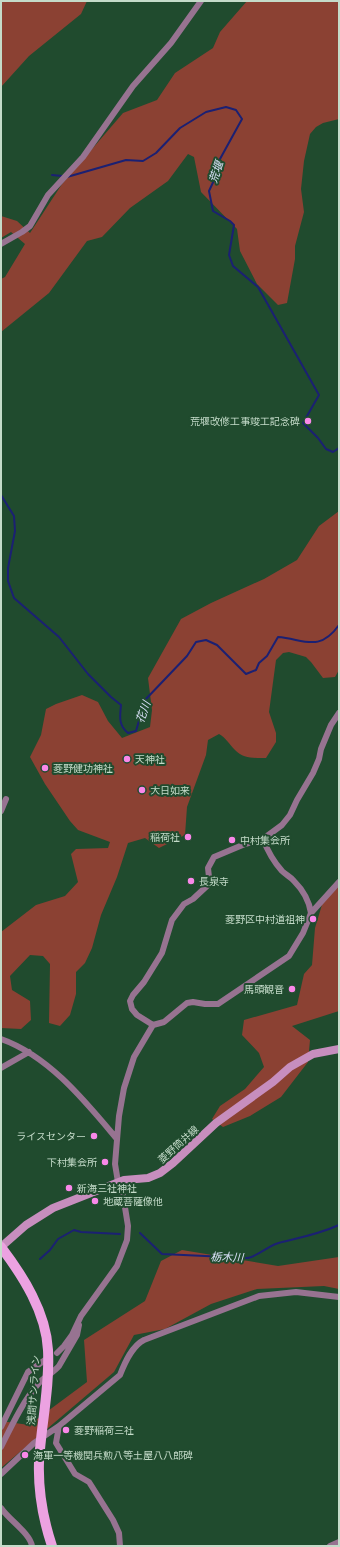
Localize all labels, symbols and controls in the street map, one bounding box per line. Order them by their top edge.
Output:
water label: 荒堰 [206,157,227,185]
place label: 荒堰改修工事竣工記念碑 [190,415,300,427]
marker: 荒堰改修工事竣工記念碑 [303,416,313,426]
water label: 花川 [133,698,154,725]
place label: 天神社 [135,753,165,765]
marker: 天神社 [122,754,132,764]
place label: 菱野健功神社 [53,762,113,774]
marker: 菱野健功神社 [40,763,50,773]
place label: 大日如来 [150,784,190,796]
marker: 大日如来 [137,785,147,795]
place label: 稲荷社 [150,831,180,843]
marker: 稲荷社 [183,832,193,842]
place label: 中村集会所 [240,834,290,846]
marker: 中村集会所 [227,835,237,845]
place label: 長泉寺 [199,875,229,887]
marker: 長泉寺 [186,876,196,886]
place label: 菱野区中村道祖神 [225,913,305,925]
marker: 菱野区中村道祖神 [308,914,318,924]
place label: 馬頭観音 [244,983,284,995]
marker: 馬頭観音 [287,984,297,994]
street label: 菱野筒井線 [155,1123,201,1165]
place label: ライスセンター [16,1130,86,1142]
marker: ライスセンター [89,1131,99,1141]
place label: 下村集会所 [47,1156,97,1168]
marker: 下村集会所 [100,1157,110,1167]
place label: 新海三社神社 [77,1182,137,1194]
marker: 新海三社神社 [64,1183,74,1193]
place label: 地蔵菩薩像他 [103,1195,163,1207]
marker: 地蔵菩薩像他 [90,1196,100,1206]
water label: 栃木川 [210,1249,245,1265]
street label: 浅間サンライン [25,1355,41,1425]
place label: 菱野稲荷三社 [74,1424,134,1436]
marker: 菱野稲荷三社 [61,1425,71,1435]
place label: 海軍一等機関兵勲八等土屋八八郎碑 [33,1449,193,1461]
marker: 海軍一等機関兵勲八等土屋八八郎碑 [20,1450,30,1460]

